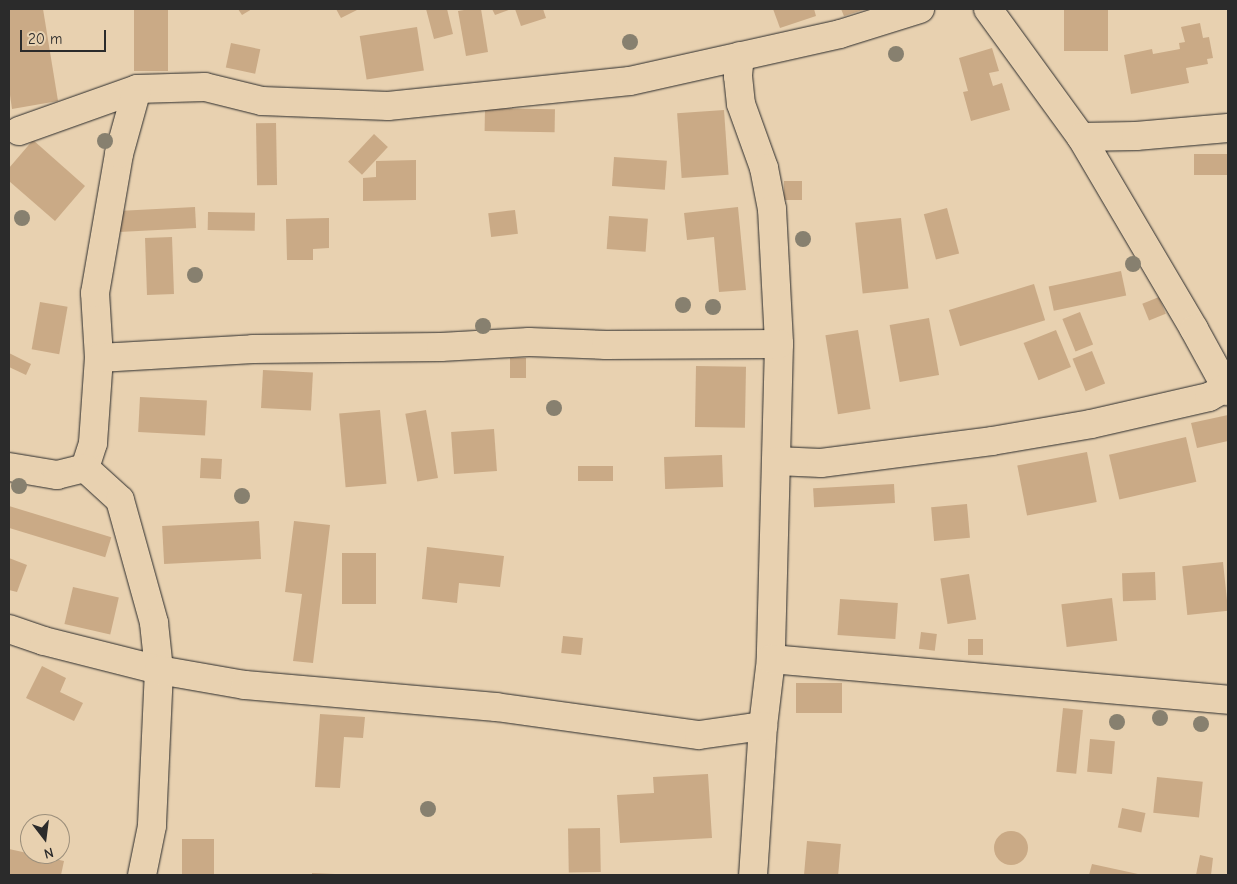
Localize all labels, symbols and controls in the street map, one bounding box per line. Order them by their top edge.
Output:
scale bar [22,20,109,52]
text: 20 m [28,30,62,48]
north arrow [20,814,70,864]
text: N [42,844,55,862]

